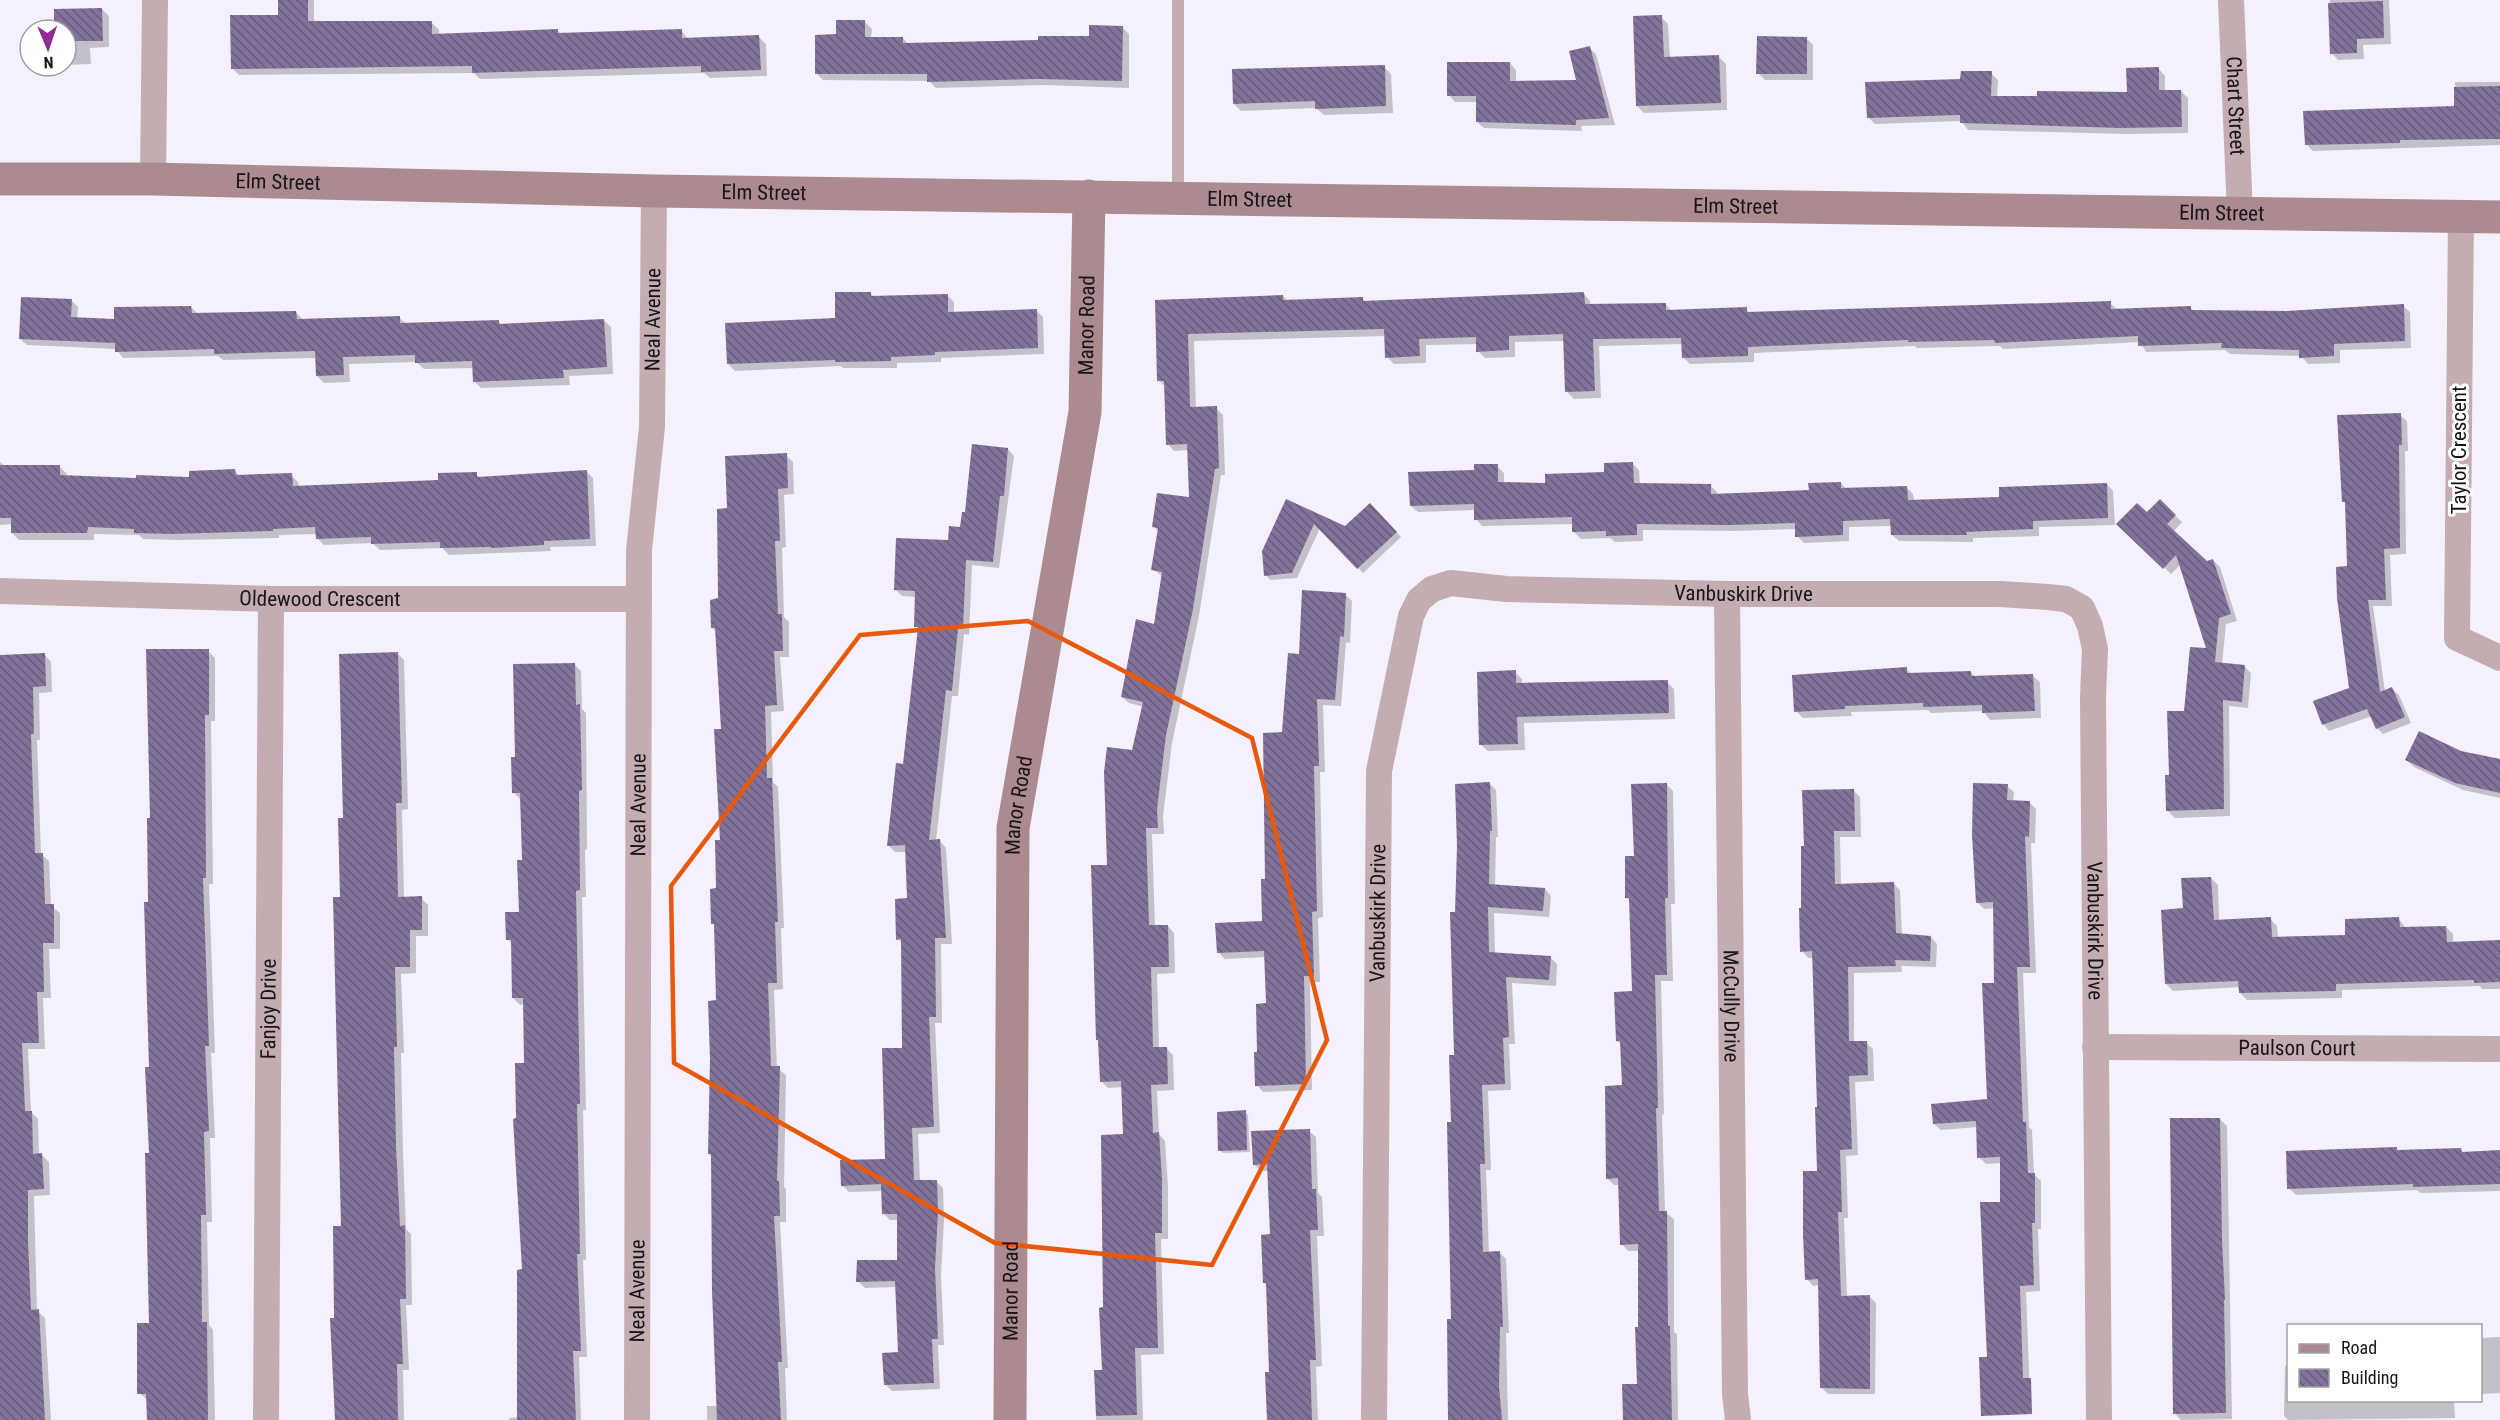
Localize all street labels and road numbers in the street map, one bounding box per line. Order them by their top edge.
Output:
street label: Chart Street [2221,56,2250,156]
street label: Elm Street [235,169,321,195]
street label: Elm Street [721,180,807,205]
street label: Elm Street [1207,187,1293,212]
street label: Elm Street [1693,194,1778,219]
street label: Elm Street [2179,200,2264,226]
street label: Neal Avenue [640,268,665,371]
street label: Manor Road [1074,275,1100,375]
street label: Taylor Crescent [2447,386,2471,514]
street label: Vanbuskirk Drive [1674,581,1813,606]
street label: Oldewood Crescent [239,586,400,611]
street label: Neal Avenue [626,753,651,857]
street label: Manor Road [1001,754,1037,855]
street label: Vanbuskirk Drive [1365,843,1390,982]
street label: Vanbuskirk Drive [2082,861,2108,1000]
street label: McCully Drive [1719,949,1744,1063]
street label: Fanjoy Drive [256,958,281,1059]
street label: Paulson Court [2238,1036,2356,1060]
street label: Neal Avenue [625,1239,649,1343]
street label: Manor Road [998,1241,1023,1341]

